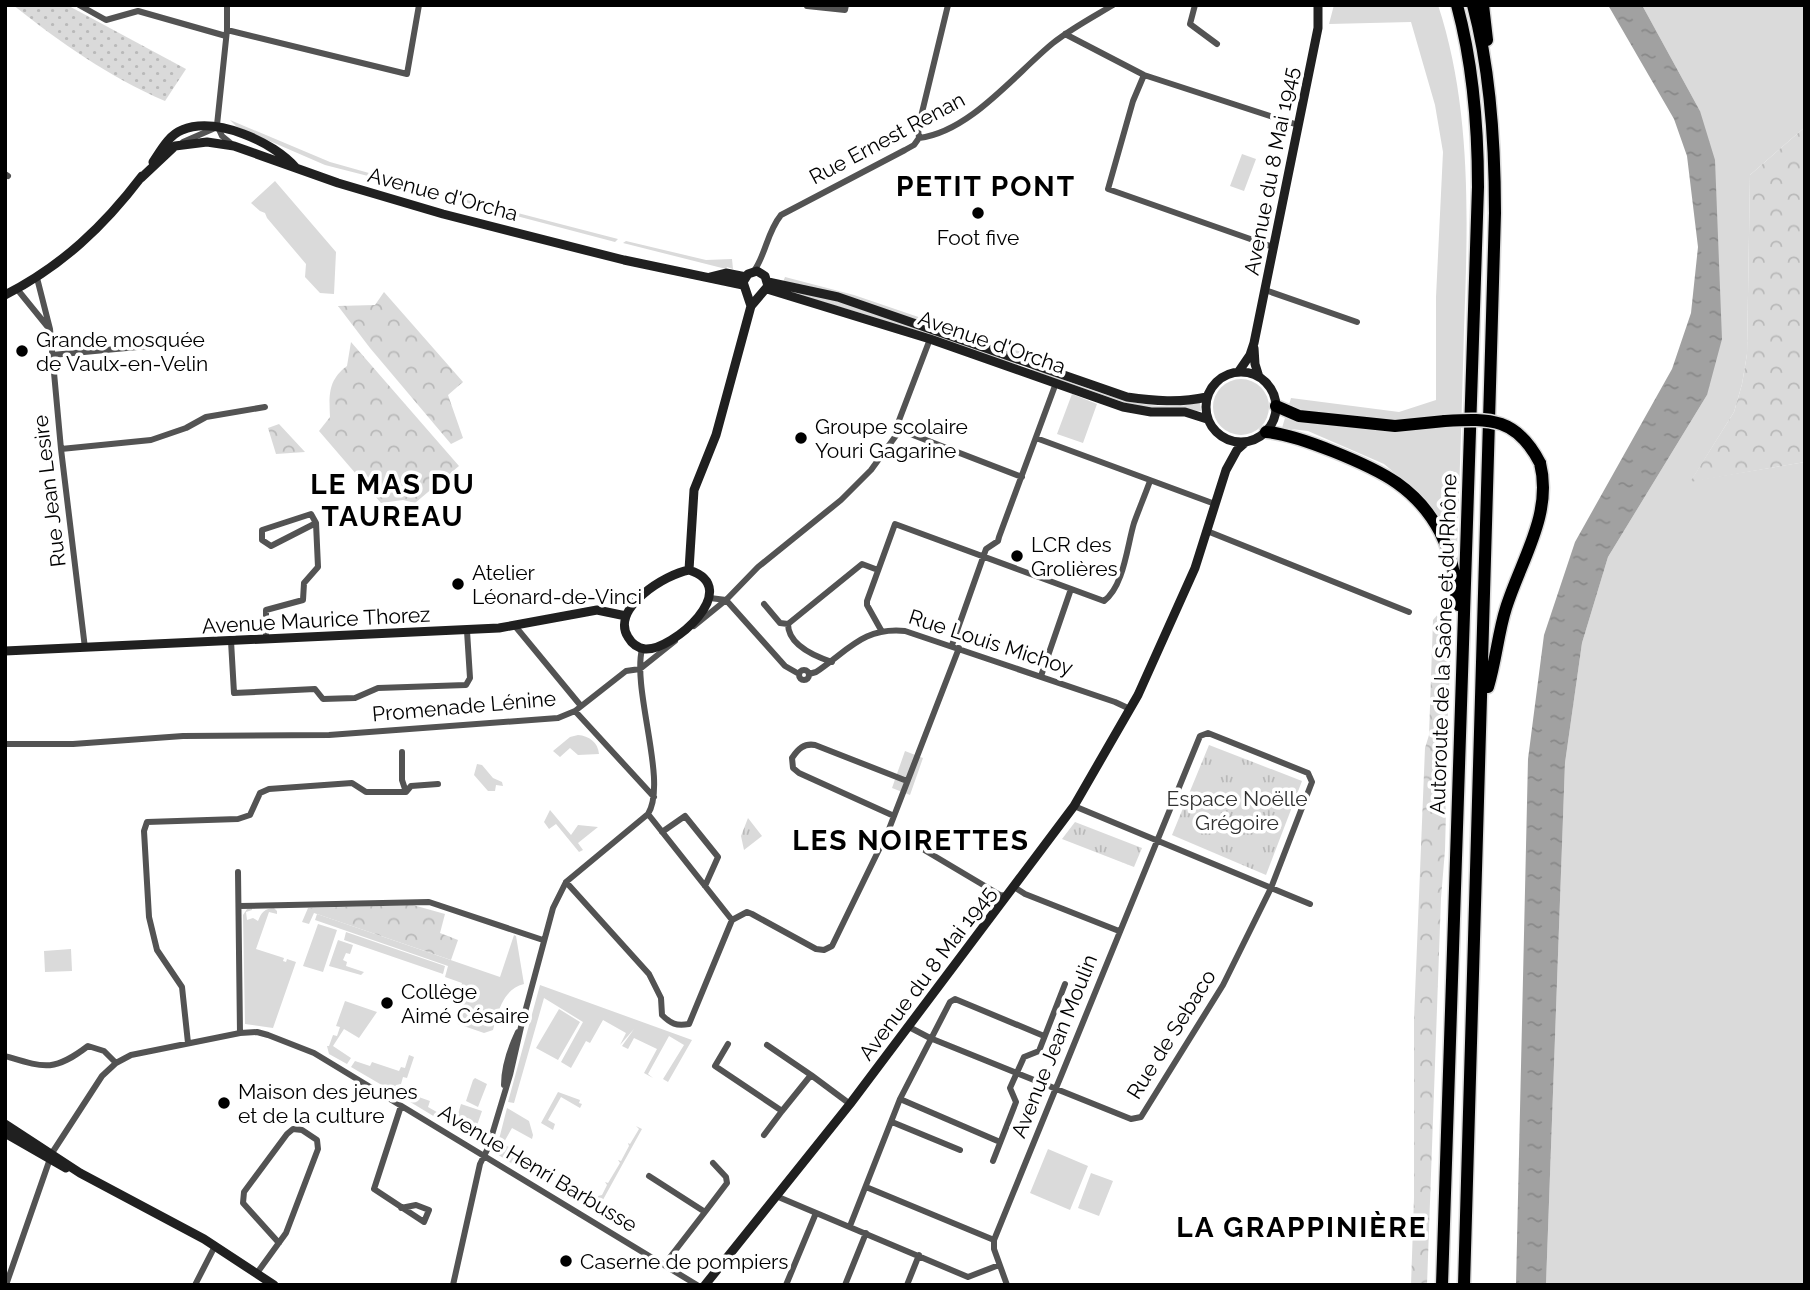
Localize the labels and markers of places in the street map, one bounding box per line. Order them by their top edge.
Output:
marker: Foot five [970,205,986,221]
place label: Foot five [937,225,1019,250]
place label: Grande mosquée de Vaulx-en-Velin [36,327,208,376]
marker: Grande mosquée de Vaulx-en-Velin [14,343,30,359]
place label: Groupe scolaire Youri Gagarine [815,414,968,463]
marker: Groupe scolaire Youri Gagarine [793,430,809,446]
place label: LCR des Grolières [1031,532,1118,581]
marker: LCR des Grolières [1009,548,1025,564]
place label: Atelier Léonard-de-Vinci [472,560,642,609]
marker: Atelier Léonard-de-Vinci [450,576,466,592]
place label: Collège Aimé Césaire [401,979,529,1028]
marker: Collège Aimé Césaire [379,995,395,1011]
place label: Maison des jeunes et de la culture [238,1079,418,1128]
marker: Maison des jeunes et de la culture [216,1095,232,1111]
place label: Caserne de pompiers [580,1249,789,1274]
marker: Caserne de pompiers [558,1253,574,1269]

